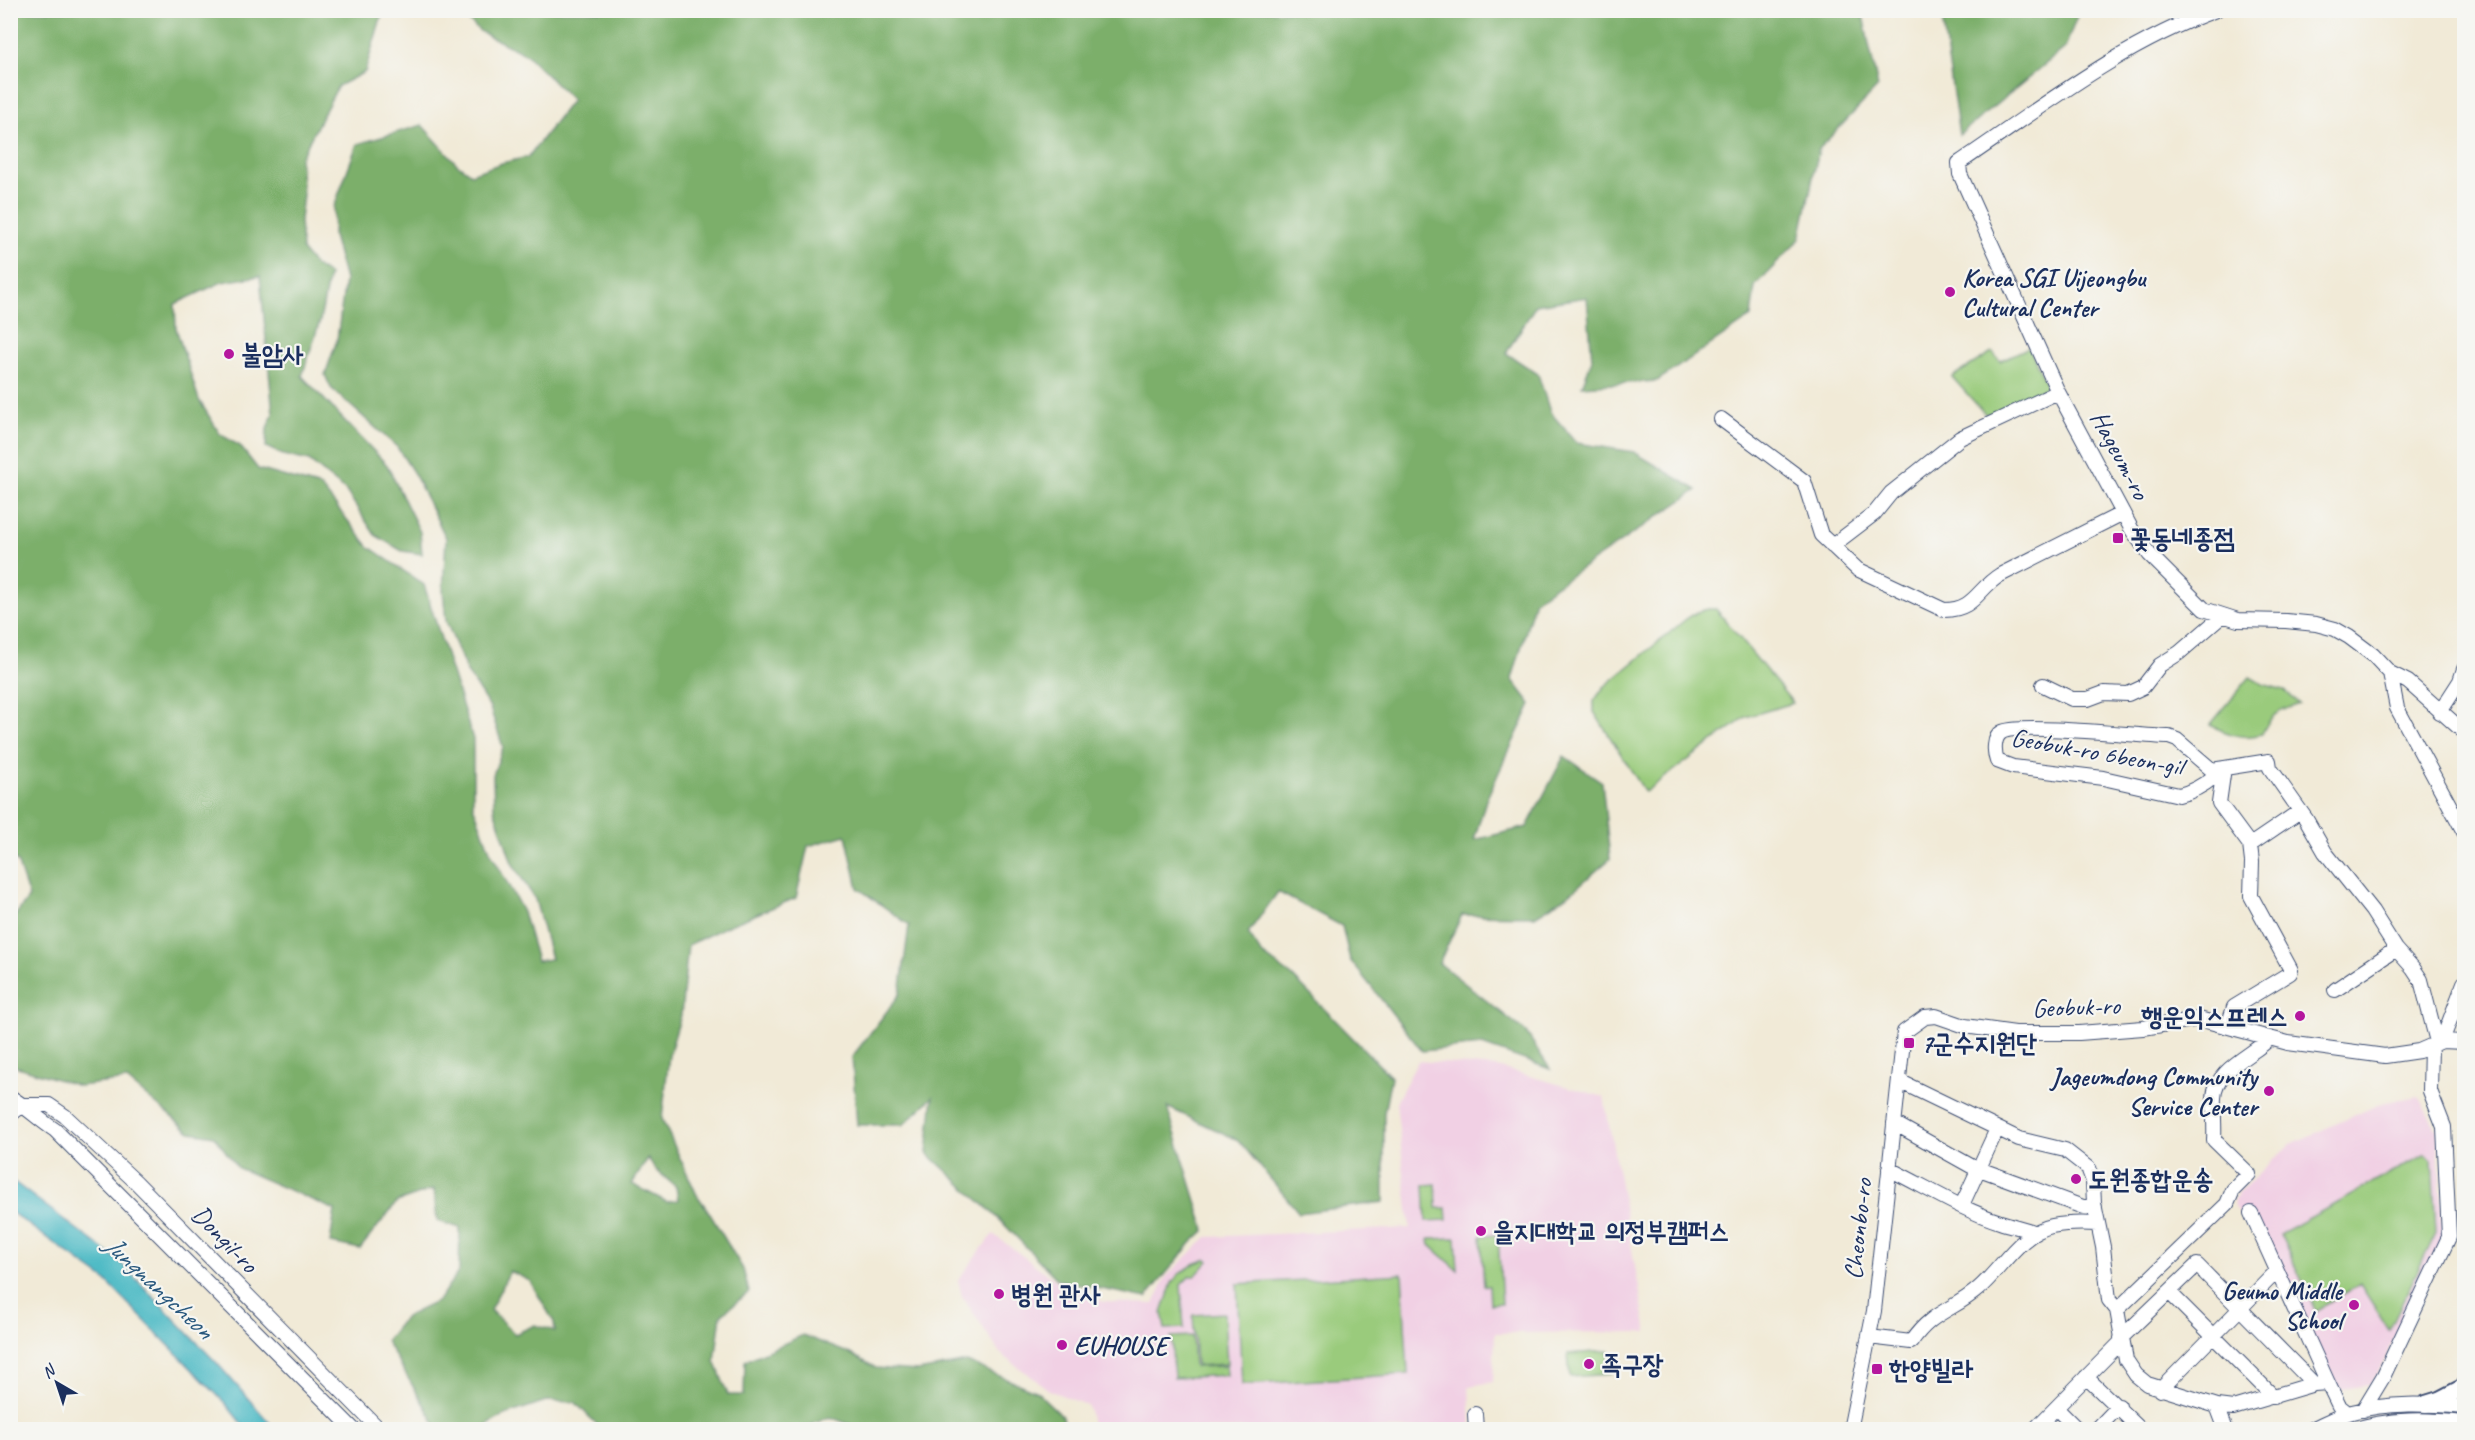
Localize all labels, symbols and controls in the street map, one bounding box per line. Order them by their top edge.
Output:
place label: Korea SGI Uijeongbu Cultural Center [1962,261,2147,324]
marker: Korea SGI Uijeongbu Cultural Center [1943,285,1957,299]
place label: 불암사 [241,338,304,371]
marker: 불암사 [222,347,236,361]
street label: Hageum-ro [2083,405,2158,507]
place label: 꽃동네종점 [2130,522,2235,555]
marker: 꽃동네종점 [2111,531,2125,545]
street label: Geobuk-ro 6beon-gil [2009,721,2190,784]
street label: Geobuk-ro [2032,989,2122,1025]
place label: 행운익스프레스 [2141,1000,2288,1033]
marker: 행운익스프레스 [2293,1009,2307,1023]
place label: 7군수지원단 [1921,1027,2037,1060]
marker: 7군수지원단 [1902,1036,1916,1050]
place label: Jageumdong Community Service Center [2049,1060,2260,1123]
marker: Jageumdong Community Service Center [2262,1084,2276,1098]
place label: 도원종합운송 [2088,1163,2214,1196]
marker: 도원종합운송 [2069,1172,2083,1186]
street label: Cheonbo-ro [1836,1175,1880,1281]
street label: Dongil-ro [185,1198,266,1281]
place label: 을지대학교 의정부캠퍼스 [1493,1215,1729,1248]
marker: 을지대학교 의정부캠퍼스 [1474,1224,1488,1238]
water label: Jungnangcheon [96,1226,223,1348]
place label: Geumo Middle School [2222,1274,2347,1337]
place label: 병원 관사 [1011,1278,1101,1311]
marker: 병원 관사 [992,1287,1006,1301]
marker: Geumo Middle School [2347,1298,2361,1312]
place label: EUHOUSE [1074,1329,1172,1362]
marker: EUHOUSE [1055,1338,1069,1352]
place label: 족구장 [1601,1348,1664,1381]
north arrow [27,1353,87,1413]
place label: 한양빌라 [1888,1353,1974,1386]
marker: 족구장 [1582,1357,1596,1371]
text: N [38,1359,61,1383]
marker: 한양빌라 [1870,1362,1884,1376]

